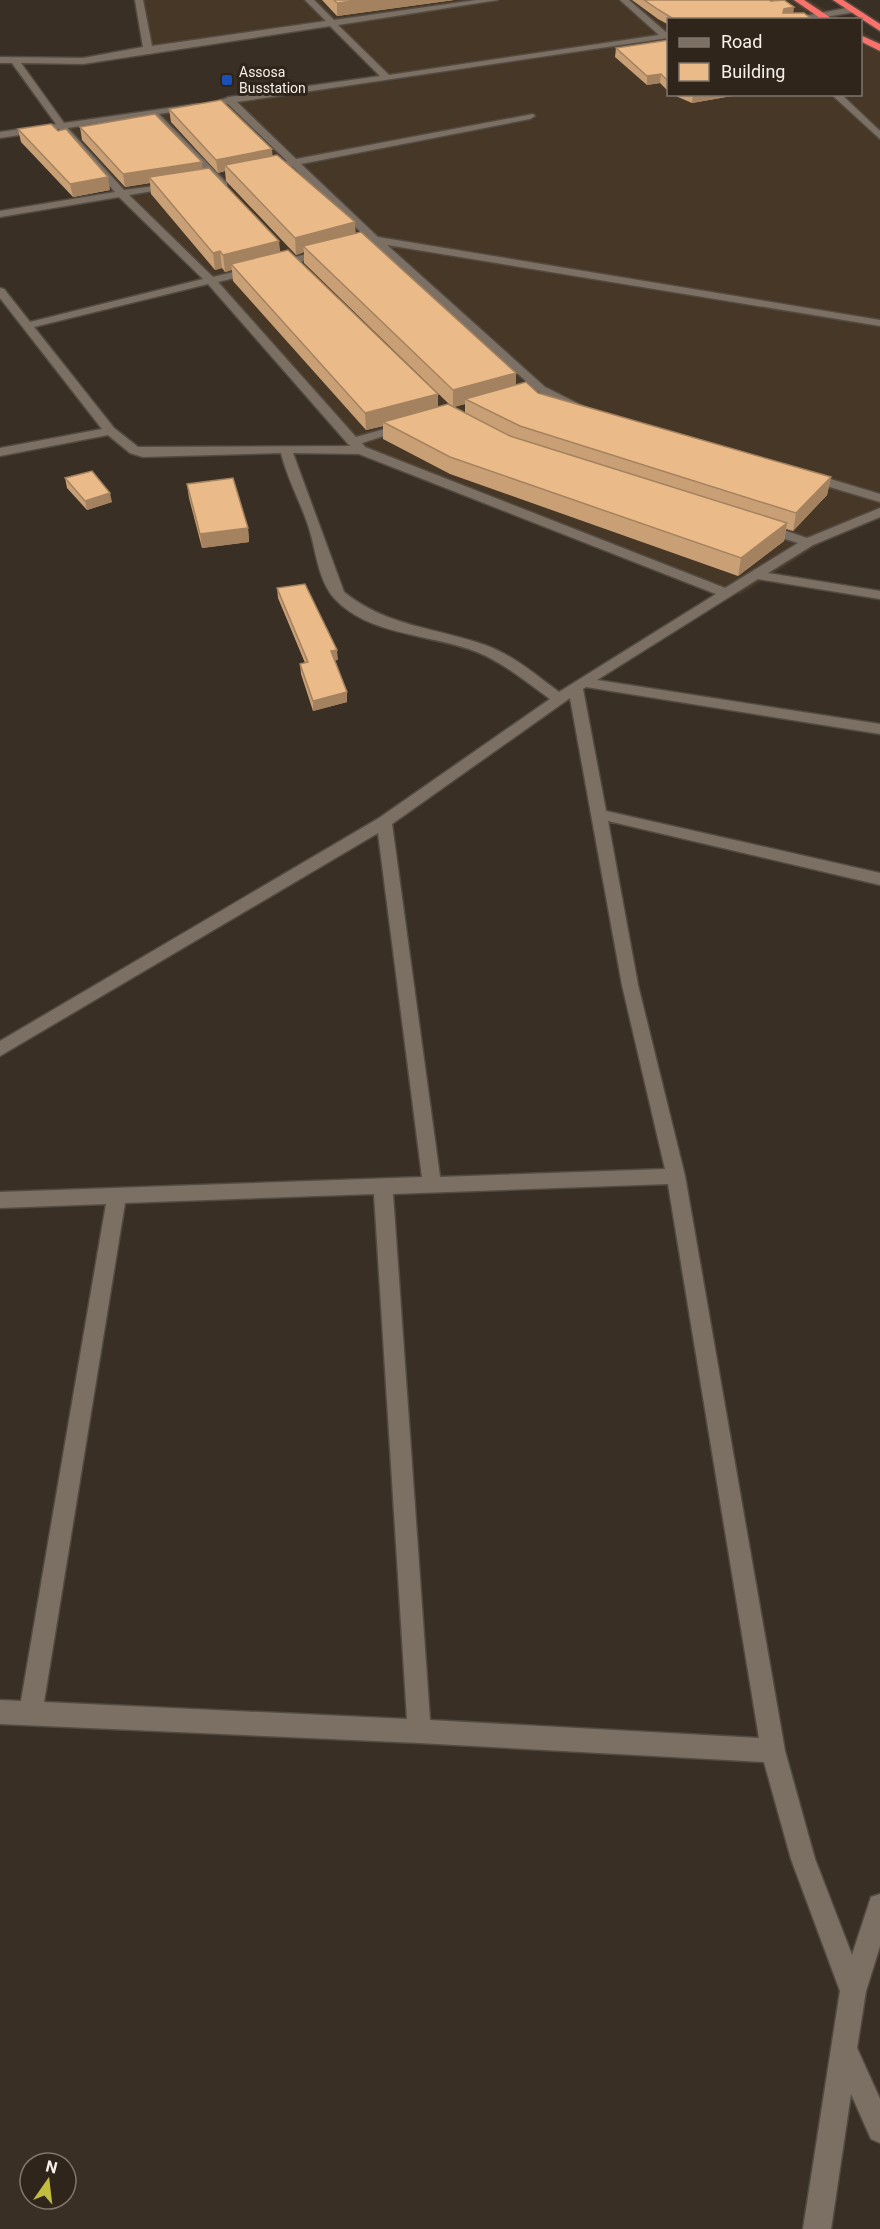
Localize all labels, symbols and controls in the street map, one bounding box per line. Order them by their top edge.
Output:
legend [667,18,862,96]
text: Road [721,31,762,52]
text: Building [721,61,785,82]
place label: Assosa Busstation [239,64,306,96]
marker: Assosa Busstation [220,73,234,87]
north arrow [18,2151,78,2211]
text: N [44,2156,59,2178]

